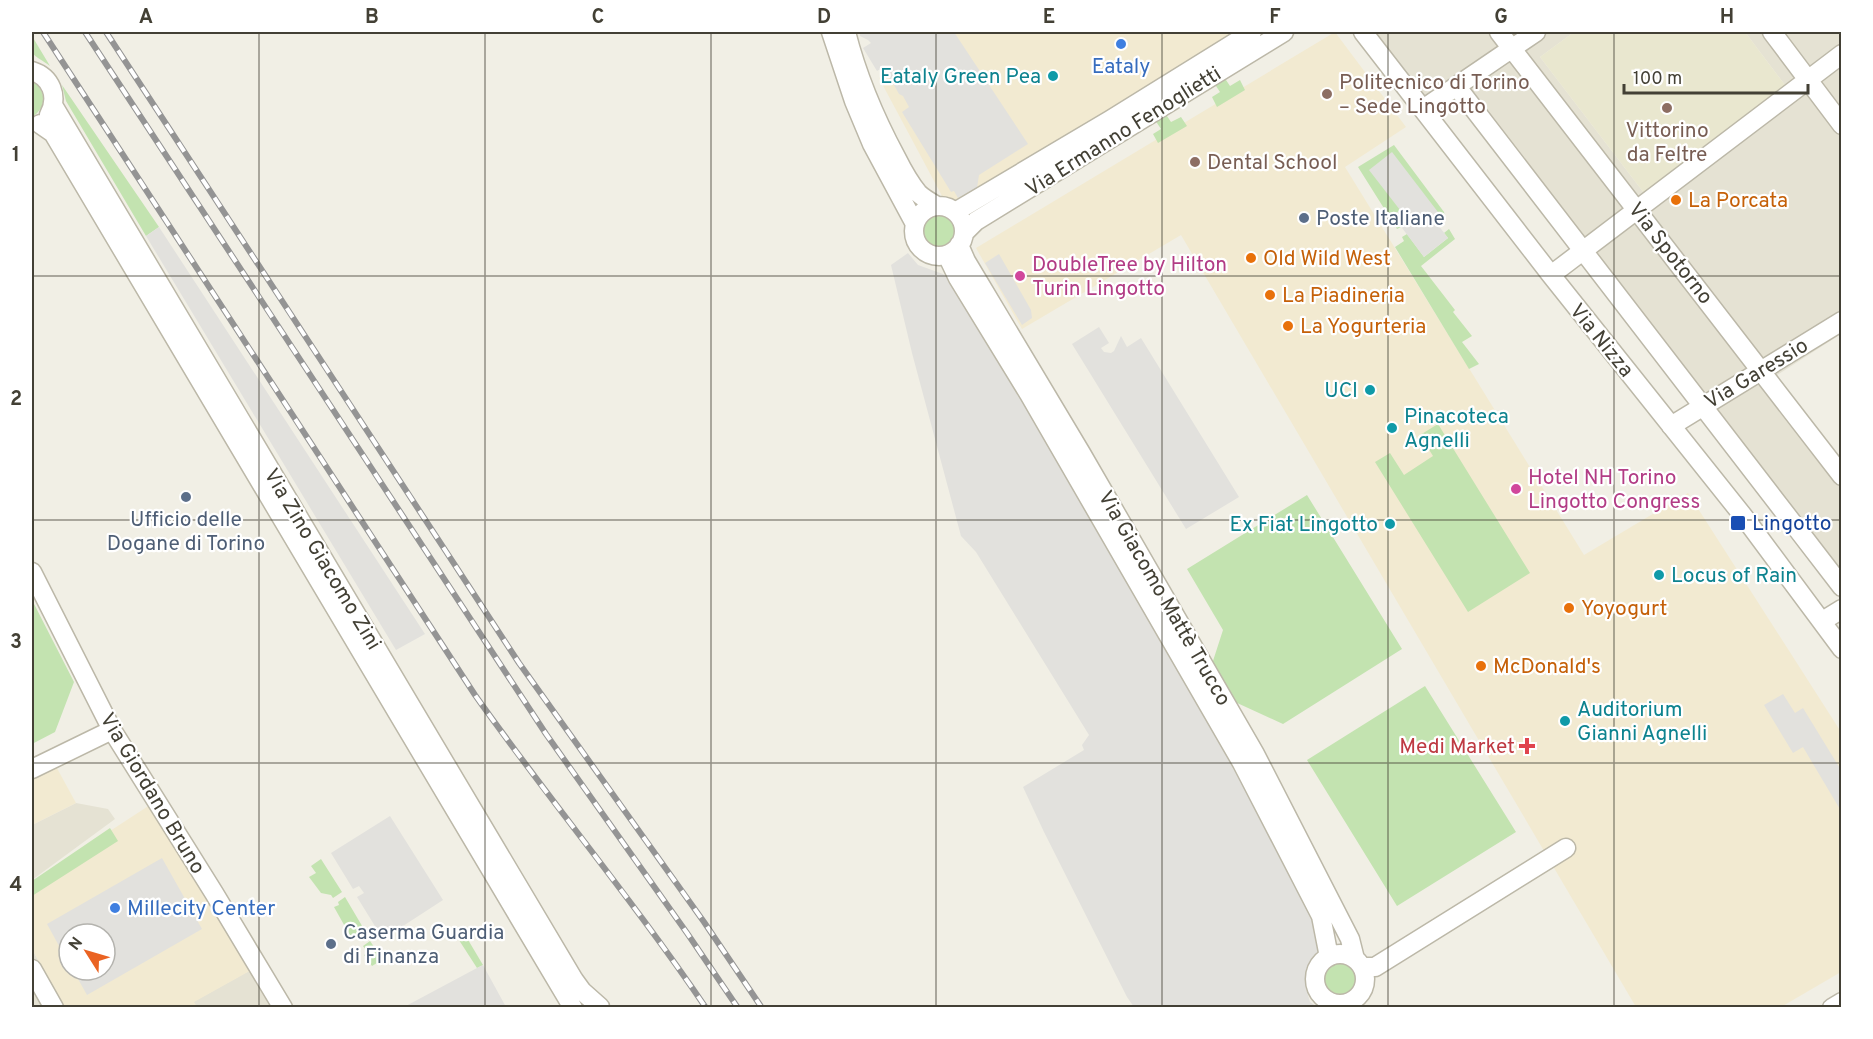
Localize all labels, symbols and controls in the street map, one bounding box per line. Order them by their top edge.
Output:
text: A [139,5,153,31]
text: B [365,5,379,31]
text: C [592,5,604,31]
text: D [817,5,831,31]
text: E [1043,5,1055,31]
text: F [1269,5,1281,31]
text: G [1494,5,1508,31]
text: H [1720,5,1734,31]
marker: Eataly [1114,37,1128,51]
place label: Eataly [1092,54,1150,81]
scale bar [1624,57,1808,95]
street label: Via Ermanno Fenoglietti [1021,61,1227,204]
place label: Eataly Green Pea [880,64,1041,91]
text: 100 m [1633,68,1682,91]
marker: Eataly Green Pea [1046,69,1060,83]
place label: Politecnico di Torino – Sede Lingotto [1339,70,1530,121]
marker: Politecnico di Torino – Sede Lingotto [1320,87,1334,101]
marker: Vittorino da Feltre [1660,101,1674,115]
place label: Vittorino da Feltre [1625,118,1709,169]
text: 1 [12,143,20,169]
place label: Dental School [1207,150,1337,177]
marker: Dental School [1188,155,1202,169]
place label: La Porcata [1688,188,1788,215]
marker: La Porcata [1669,193,1683,207]
street label: Via Spotorno [1621,197,1718,311]
place label: Poste Italiane [1316,206,1445,233]
marker: Poste Italiane [1297,211,1311,225]
place label: Old Wild West [1263,246,1391,273]
marker: Old Wild West [1244,251,1258,265]
place label: DoubleTree by Hilton Turin Lingotto [1032,252,1227,303]
marker: DoubleTree by Hilton Turin Lingotto [1013,269,1027,283]
place label: La Piadineria [1282,283,1405,310]
marker: La Piadineria [1263,288,1277,302]
street label: Via Nizza [1563,298,1639,383]
place label: La Yogurteria [1300,314,1426,341]
marker: La Yogurteria [1281,319,1295,333]
street label: Via Garessio [1700,333,1814,416]
place label: UCI [1324,378,1358,405]
marker: UCI [1363,383,1377,397]
text: 2 [10,387,22,413]
place label: Pinacoteca Agnelli [1404,404,1509,455]
marker: Pinacoteca Agnelli [1385,421,1399,435]
street label: Via Zino Giacomo Zini [257,464,387,655]
place label: Hotel NH Torino Lingotto Congress [1528,465,1700,516]
marker: Hotel NH Torino Lingotto Congress [1509,482,1523,496]
street label: Via Giacomo Mattè Trucco [1091,486,1236,711]
marker: Ufficio delle Dogane di Torino [179,490,193,504]
place label: Ufficio delle Dogane di Torino [107,507,265,558]
place label: Lingotto [1752,511,1832,538]
place label: Ex Fiat Lingotto [1229,512,1378,539]
marker: Lingotto [1729,514,1747,532]
marker: Ex Fiat Lingotto [1383,517,1397,531]
place label: Locus of Rain [1671,563,1797,590]
marker: Locus of Rain [1652,568,1666,582]
place label: Yoyogurt [1581,596,1667,623]
marker: Yoyogurt [1562,601,1576,615]
text: 3 [10,630,22,656]
place label: McDonald's [1493,654,1601,681]
marker: McDonald's [1474,659,1488,673]
place label: Auditorium Gianni Agnelli [1577,697,1707,748]
street label: Via Giordano Bruno [93,708,211,879]
marker: Auditorium Gianni Agnelli [1558,714,1572,728]
place label: Medi Market [1399,734,1515,761]
marker: Medi Market [1520,739,1534,753]
text: 4 [10,873,22,899]
place label: Millecity Center [127,896,275,923]
marker: Millecity Center [108,901,122,915]
place label: Caserma Guardia di Finanza [343,920,504,971]
north arrow [57,922,117,982]
text: N [65,934,88,955]
marker: Caserma Guardia di Finanza [324,937,338,951]

